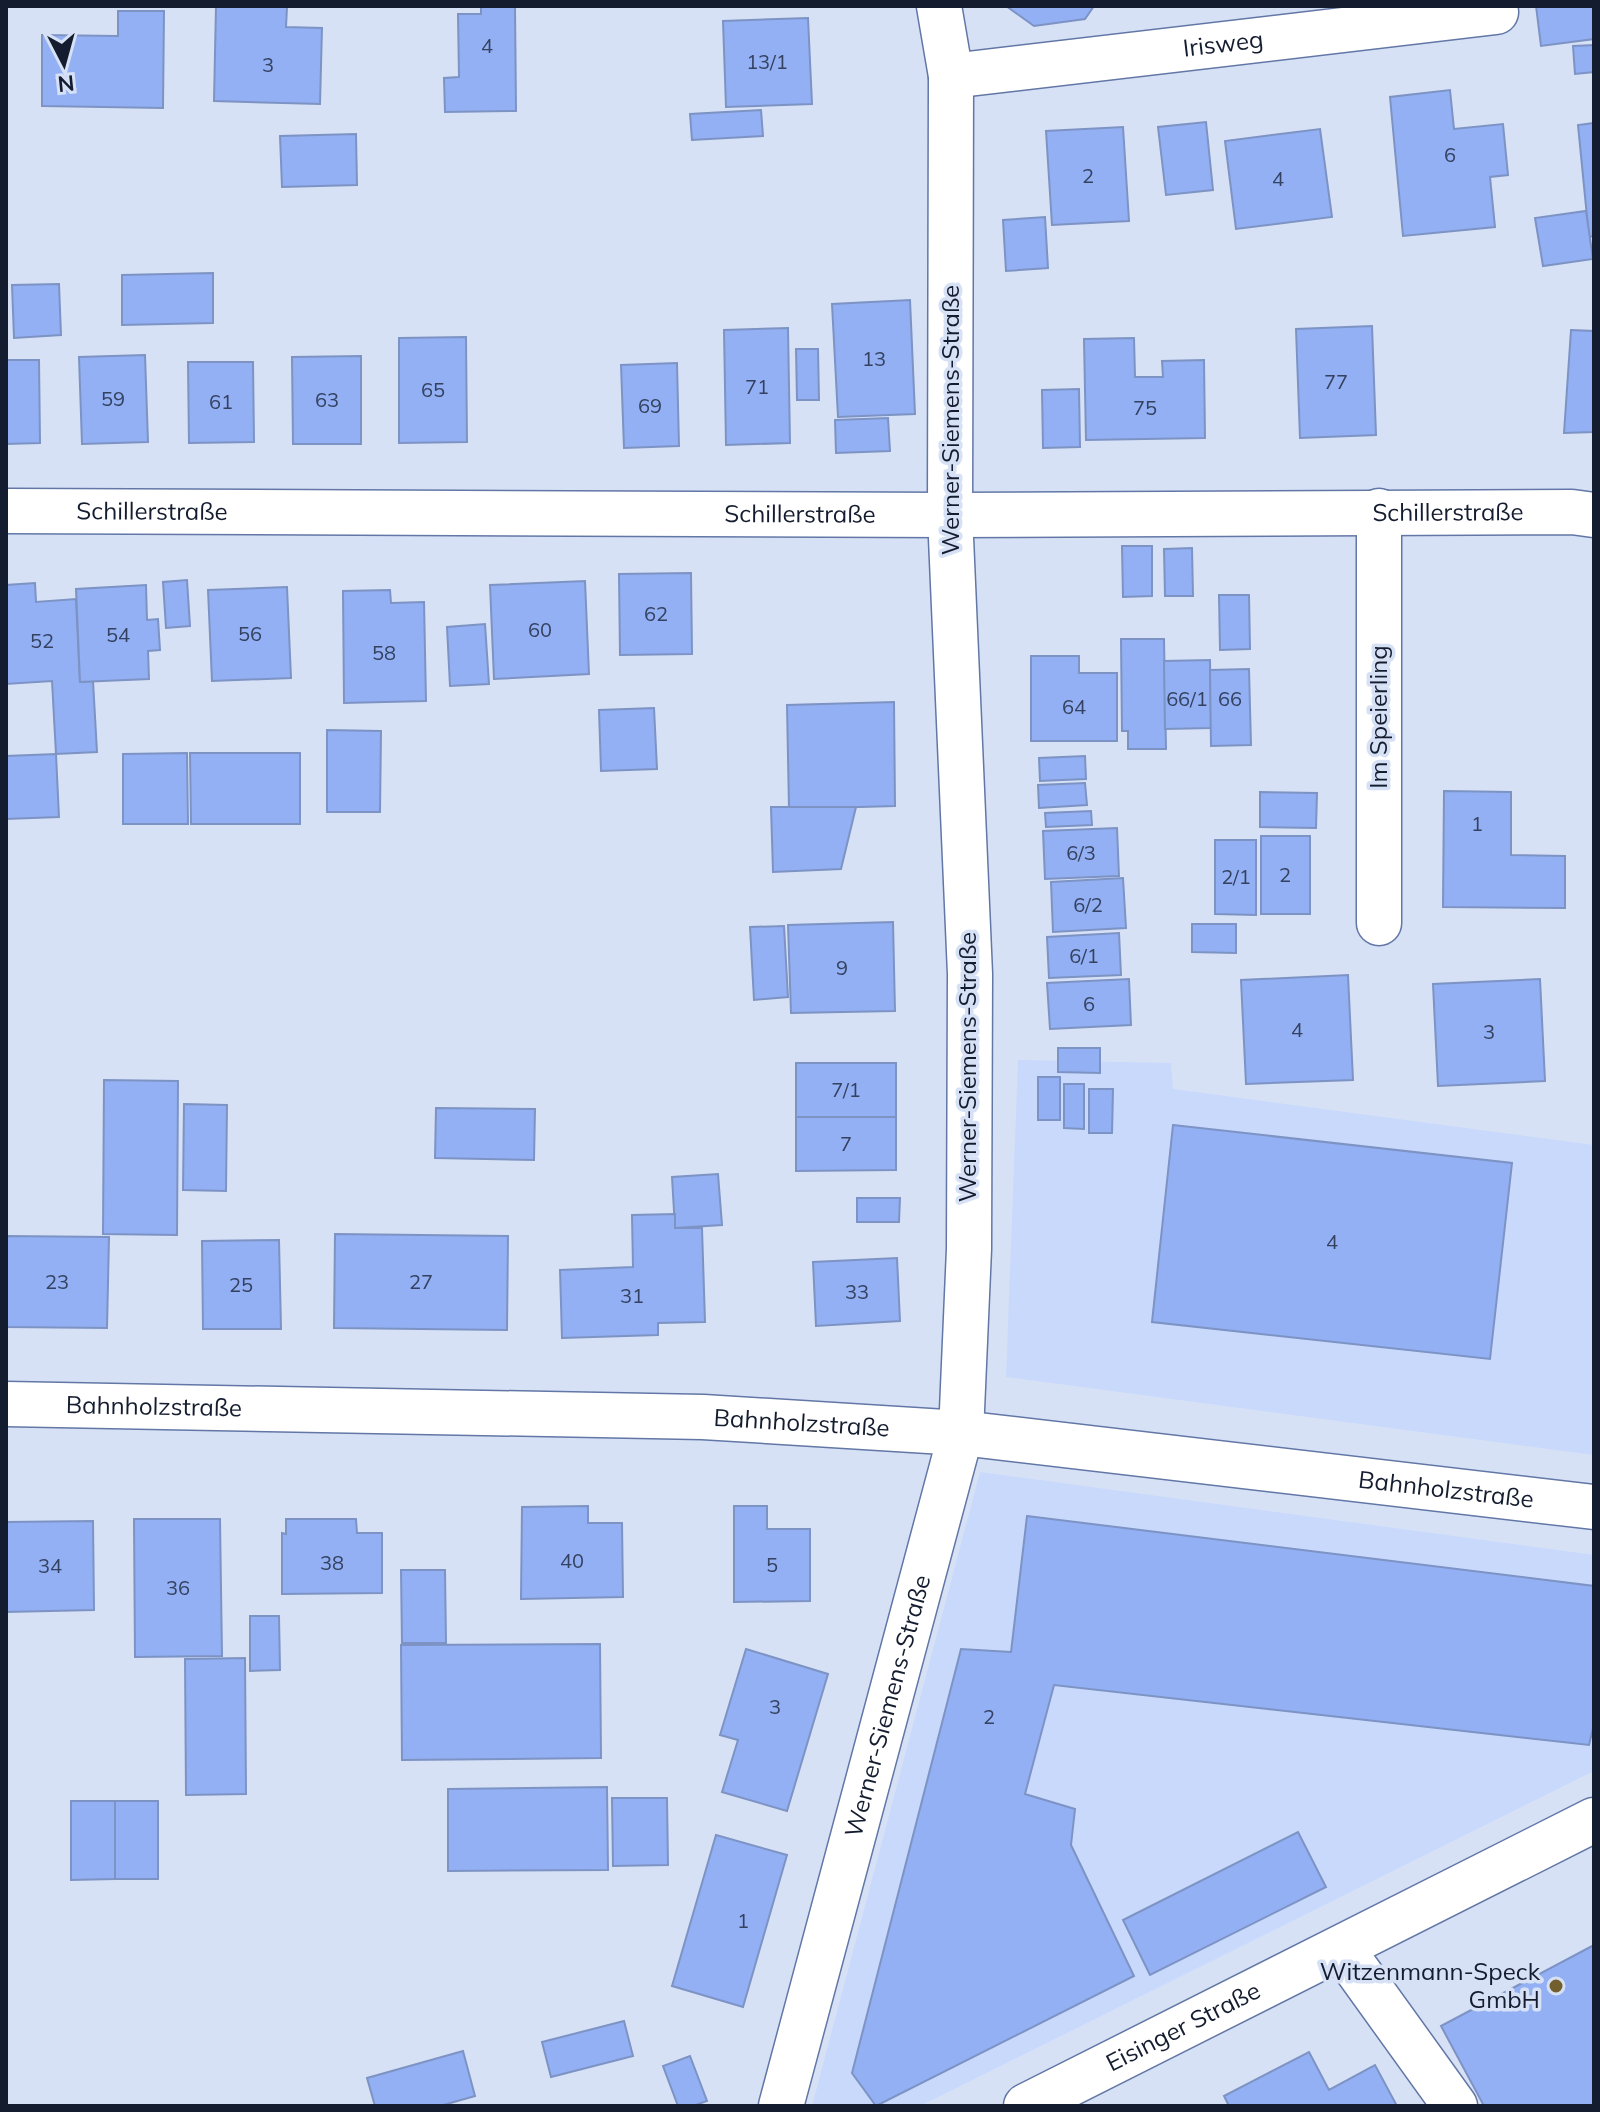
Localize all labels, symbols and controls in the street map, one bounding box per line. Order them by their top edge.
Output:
street label: Irisweg [1181,23,1265,63]
north arrow [24,24,104,104]
house number: 4 [481,33,493,58]
house number: 13/1 [746,49,788,74]
house number: 3 [262,52,274,77]
text: N [56,69,76,99]
house number: 6 [1444,142,1456,167]
house number: 2 [1082,163,1094,188]
house number: 4 [1272,166,1284,191]
street label: Werner-Siemens-Straße [935,285,965,555]
house number: 13 [862,346,886,371]
house number: 77 [1324,369,1348,394]
house number: 71 [745,374,769,399]
house number: 65 [421,377,445,402]
house number: 59 [101,386,125,411]
house number: 63 [315,387,339,412]
house number: 61 [209,389,233,414]
house number: 69 [638,393,662,418]
house number: 75 [1133,395,1157,420]
street label: Schillerstraße [76,495,228,526]
street label: Schillerstraße [1372,496,1524,527]
street label: Schillerstraße [724,498,876,529]
house number: 62 [644,601,668,626]
house number: 60 [528,617,552,642]
house number: 56 [238,621,262,646]
house number: 54 [106,622,130,647]
house number: 52 [30,628,54,653]
house number: 58 [372,640,396,665]
street label: Im Speierling [1363,645,1393,789]
house number: 66/1 [1166,686,1208,711]
house number: 66 [1218,686,1242,711]
house number: 64 [1062,694,1086,719]
house number: 1 [1471,811,1483,836]
house number: 6/3 [1066,840,1096,865]
house number: 2 [1279,862,1291,887]
house number: 2/1 [1221,864,1251,889]
house number: 6/2 [1073,892,1103,917]
street label: Werner-Siemens-Straße [952,932,982,1202]
house number: 6/1 [1069,943,1099,968]
house number: 9 [836,955,848,980]
house number: 6 [1083,991,1095,1016]
house number: 4 [1291,1017,1303,1042]
house number: 3 [1483,1019,1495,1044]
house number: 7/1 [831,1077,861,1102]
house number: 7 [840,1131,852,1156]
house number: 4 [1326,1229,1338,1254]
house number: 23 [45,1269,69,1294]
house number: 27 [409,1269,433,1294]
house number: 25 [229,1272,253,1297]
house number: 33 [845,1279,869,1304]
house number: 31 [620,1283,644,1308]
street label: Bahnholzstraße [66,1389,242,1422]
street label: Bahnholzstraße [713,1402,891,1443]
street label: Bahnholzstraße [1357,1464,1535,1514]
house number: 40 [560,1548,584,1573]
house number: 38 [320,1550,344,1575]
house number: 5 [766,1552,778,1577]
house number: 34 [38,1553,62,1578]
street label: Werner-Siemens-Straße [838,1571,936,1840]
house number: 36 [166,1575,190,1600]
house number: 3 [769,1694,781,1719]
house number: 2 [983,1704,995,1729]
house number: 1 [737,1908,749,1933]
place label: Witzenmann-Speck GmbH [1320,1956,1541,2014]
street label: Eisinger Straße [1101,1975,1265,2077]
marker: Witzenmann-Speck GmbH [1547,1977,1565,1995]

